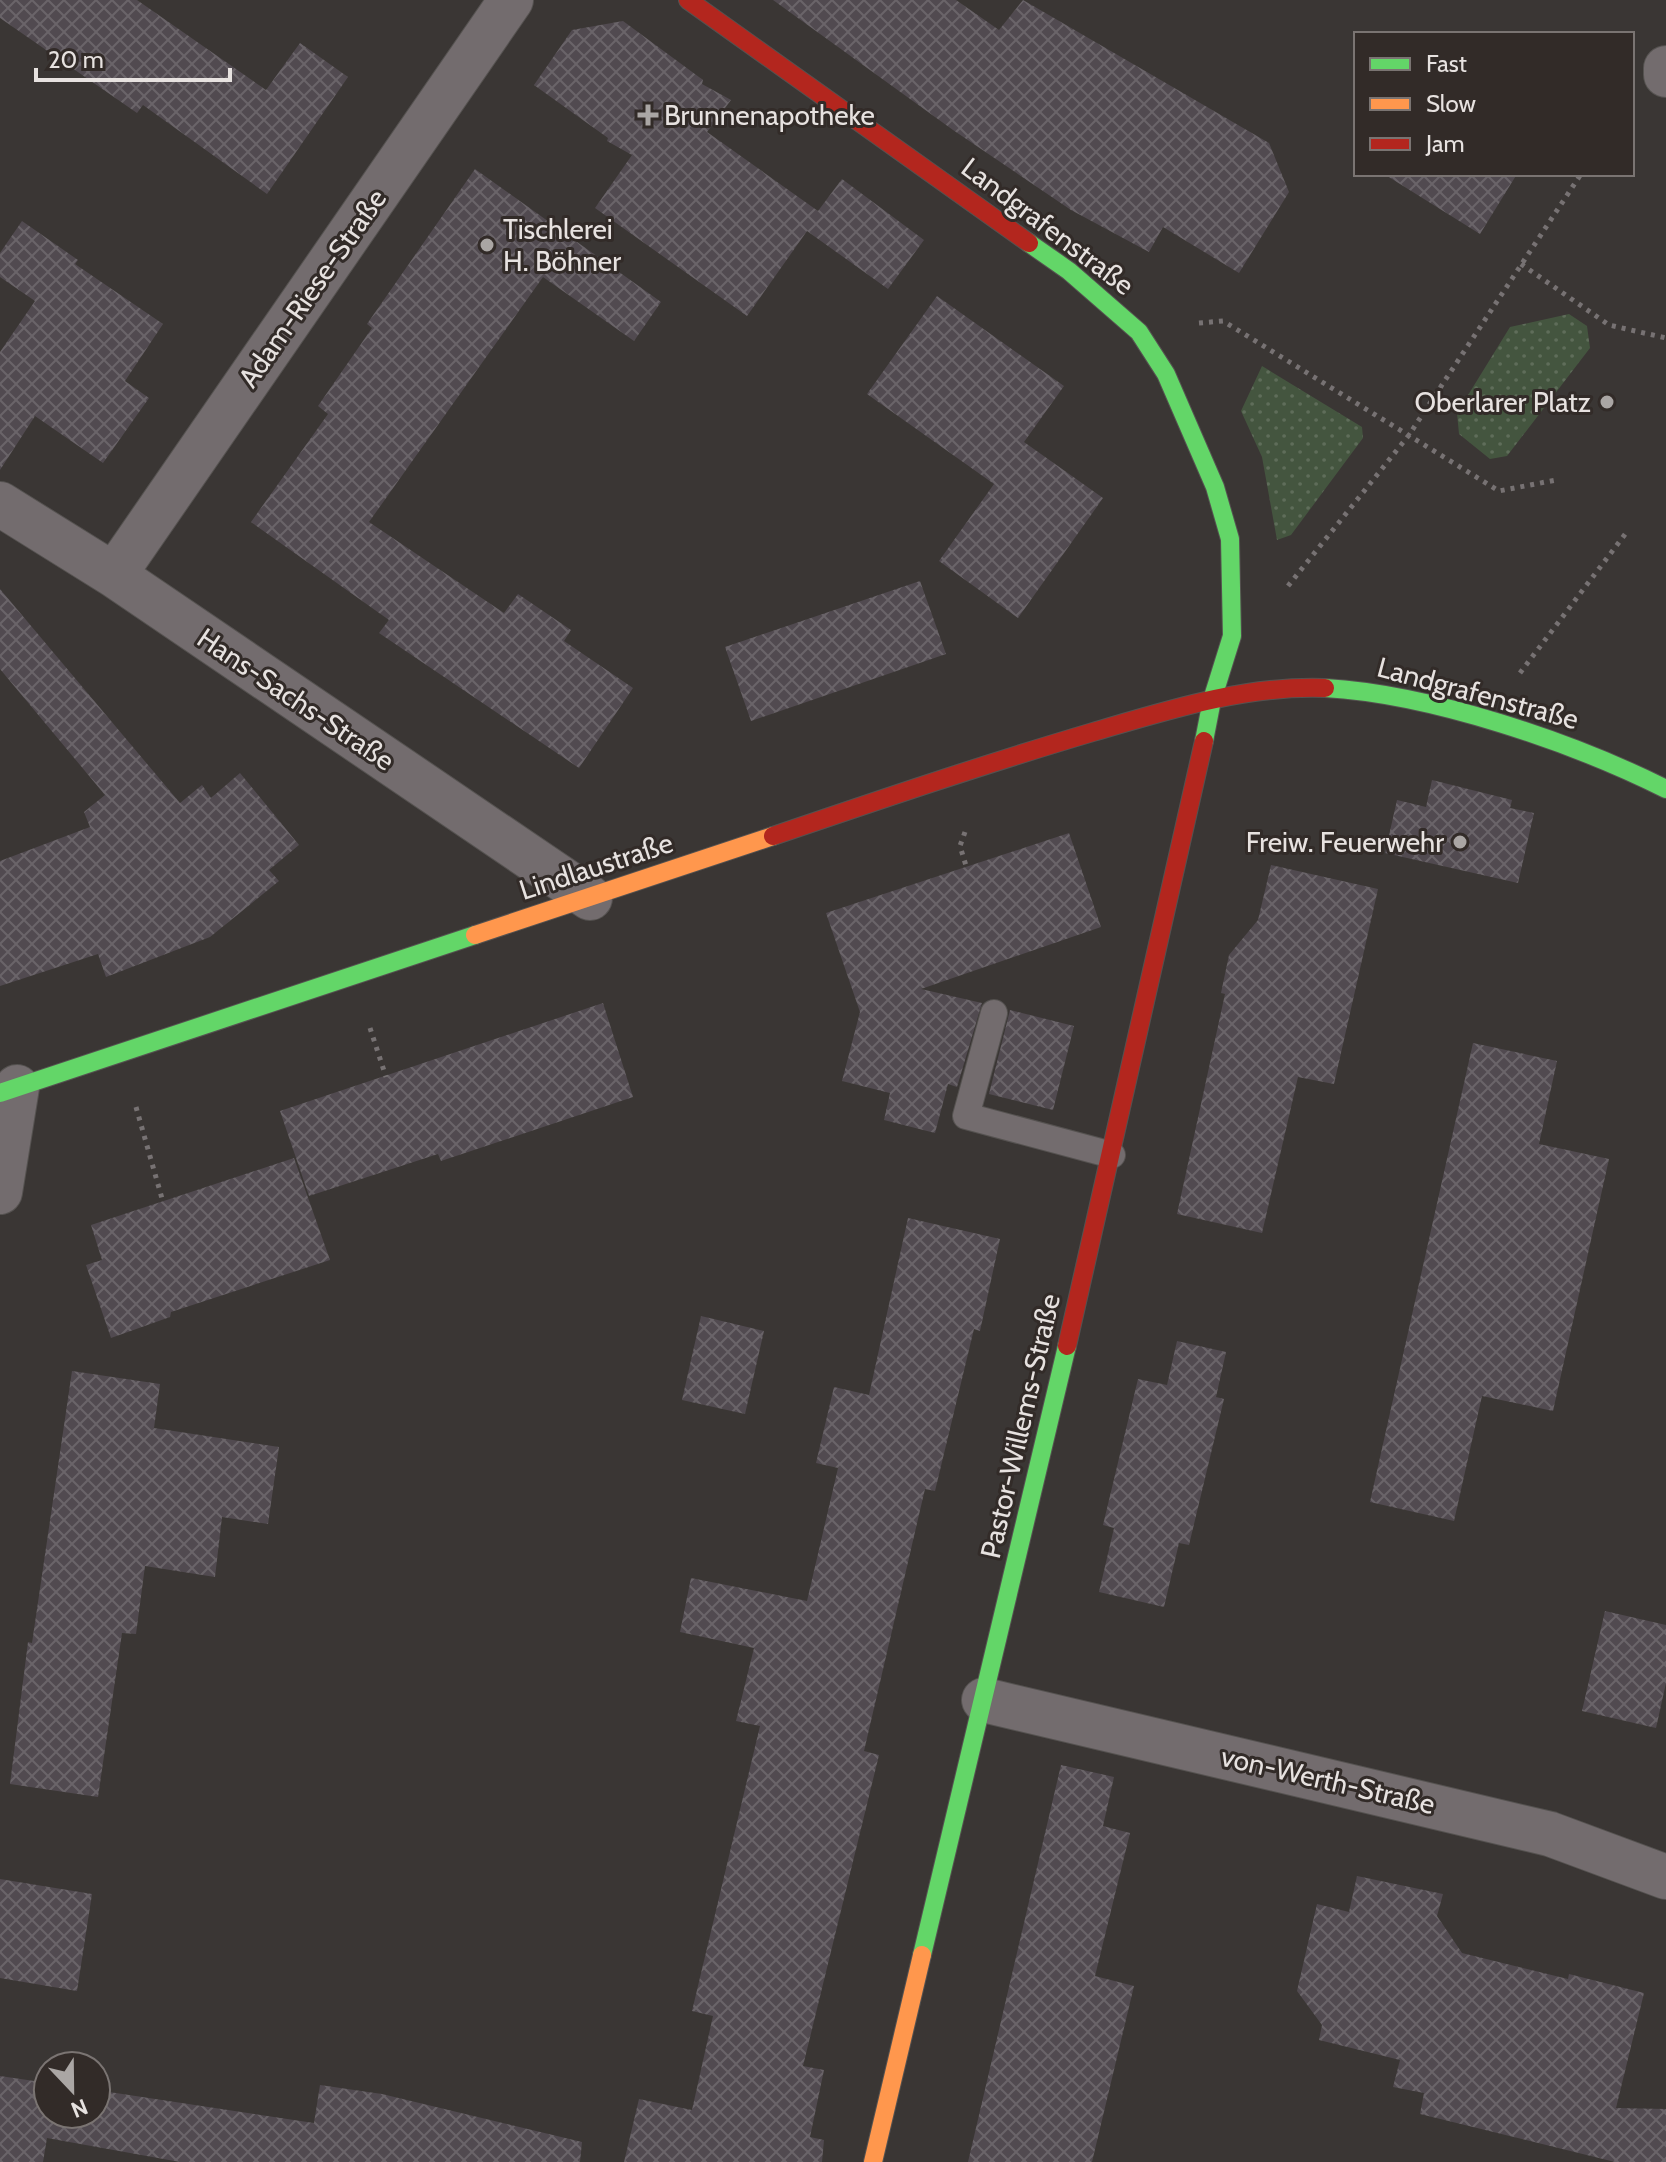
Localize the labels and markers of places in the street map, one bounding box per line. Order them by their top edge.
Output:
place label: Brunnenapotheke [664,98,875,132]
marker: Brunnenapotheke [639,106,657,124]
place label: Tischlerei H. Böhner [503,212,621,278]
marker: Tischlerei H. Böhner [478,236,496,254]
place label: Oberlarer Platz [1415,385,1591,419]
marker: Oberlarer Platz [1598,393,1616,411]
place label: Freiw. Feuerwehr [1246,825,1444,859]
marker: Freiw. Feuerwehr [1451,833,1469,851]

